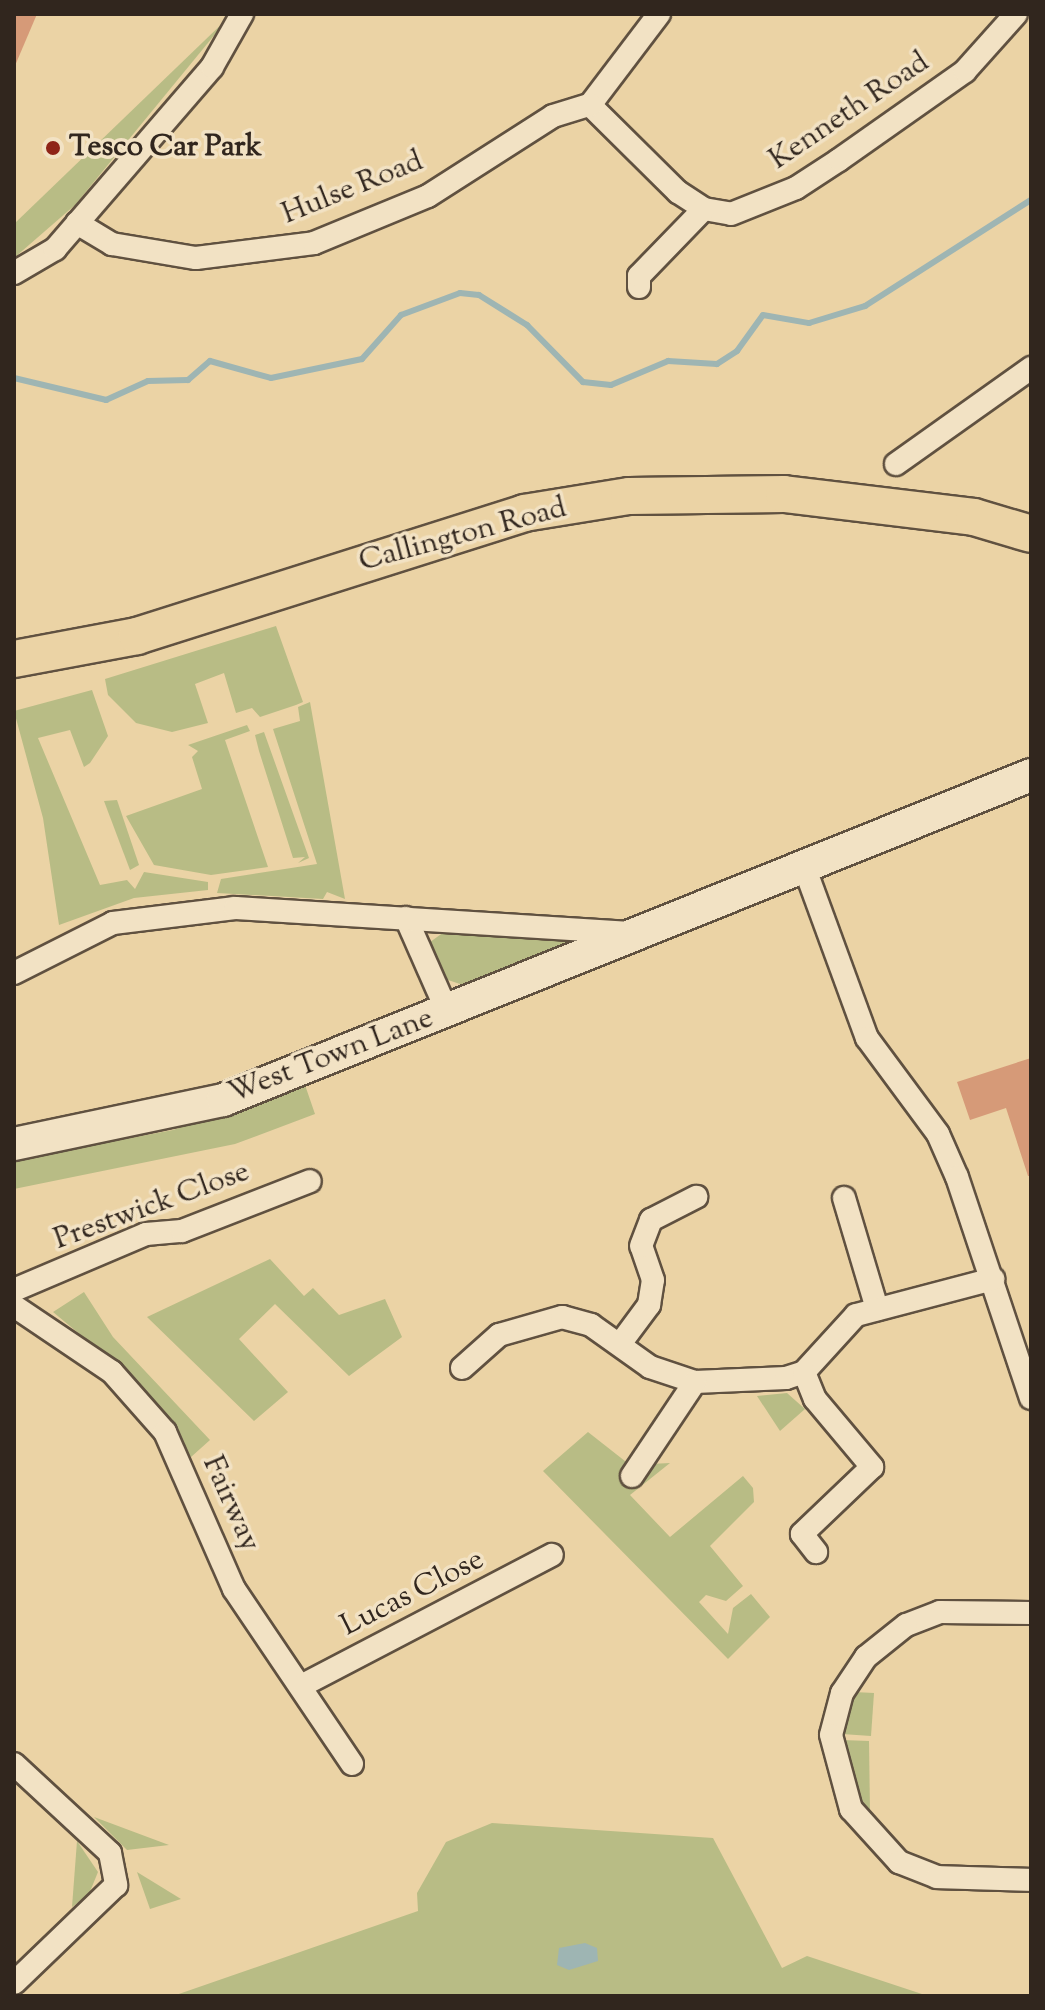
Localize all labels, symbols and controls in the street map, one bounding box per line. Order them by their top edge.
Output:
street label: Kenneth Road [763,45,937,179]
place label: Tesco Car Park [69,130,262,166]
marker: Tesco Car Park [44,139,62,157]
street label: Hulse Road [277,144,429,234]
street label: Callington Road [355,491,571,581]
street label: West Town Lane [223,1001,439,1113]
street label: Prestwick Close [49,1155,255,1259]
street label: Fairway [193,1451,267,1557]
street label: Lucas Close [336,1543,490,1645]

